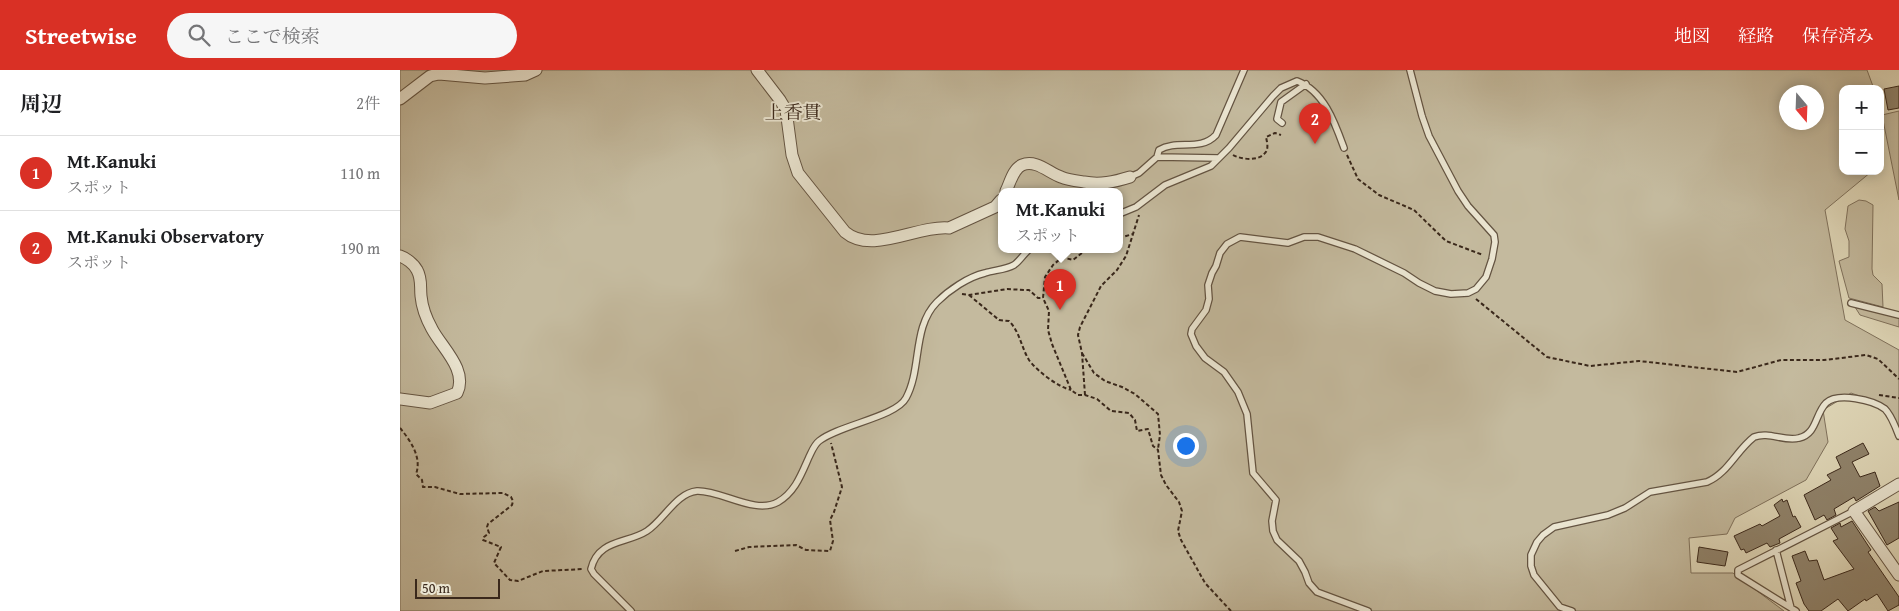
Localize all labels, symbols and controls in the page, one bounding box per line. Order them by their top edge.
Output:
search box [167,13,517,58]
text: Streetwise [25,18,137,53]
icon: search [185,21,213,49]
text: ここで検索 [225,22,320,50]
text: 地図 [1674,22,1710,49]
text: 経路 [1738,22,1774,49]
text: 保存済み [1802,22,1874,49]
north arrow [1779,85,1824,130]
map controls [1839,85,1884,175]
button: + [1839,85,1884,130]
text: 周辺 [20,88,62,119]
text: 2件 [356,91,380,115]
district label: 上香貫 [764,98,822,126]
pin: 2 [1299,103,1331,144]
button: − [1839,130,1884,175]
text: Mt.Kanuki [67,147,156,175]
text: 1 [32,161,40,185]
text: 110 m [340,161,380,185]
text: スポット [67,175,131,199]
popup [998,188,1123,253]
text: Mt.Kanuki [1016,195,1105,223]
text: Mt.Kanuki Observatory [67,222,264,250]
text: スポット [1016,223,1080,247]
text: 2 [32,236,40,260]
text: 190 m [340,236,380,260]
text: スポット [67,250,131,274]
pin: 1 [1044,269,1076,310]
your location [1173,433,1199,459]
scale bar [415,576,500,599]
text: 50 m [422,578,450,598]

